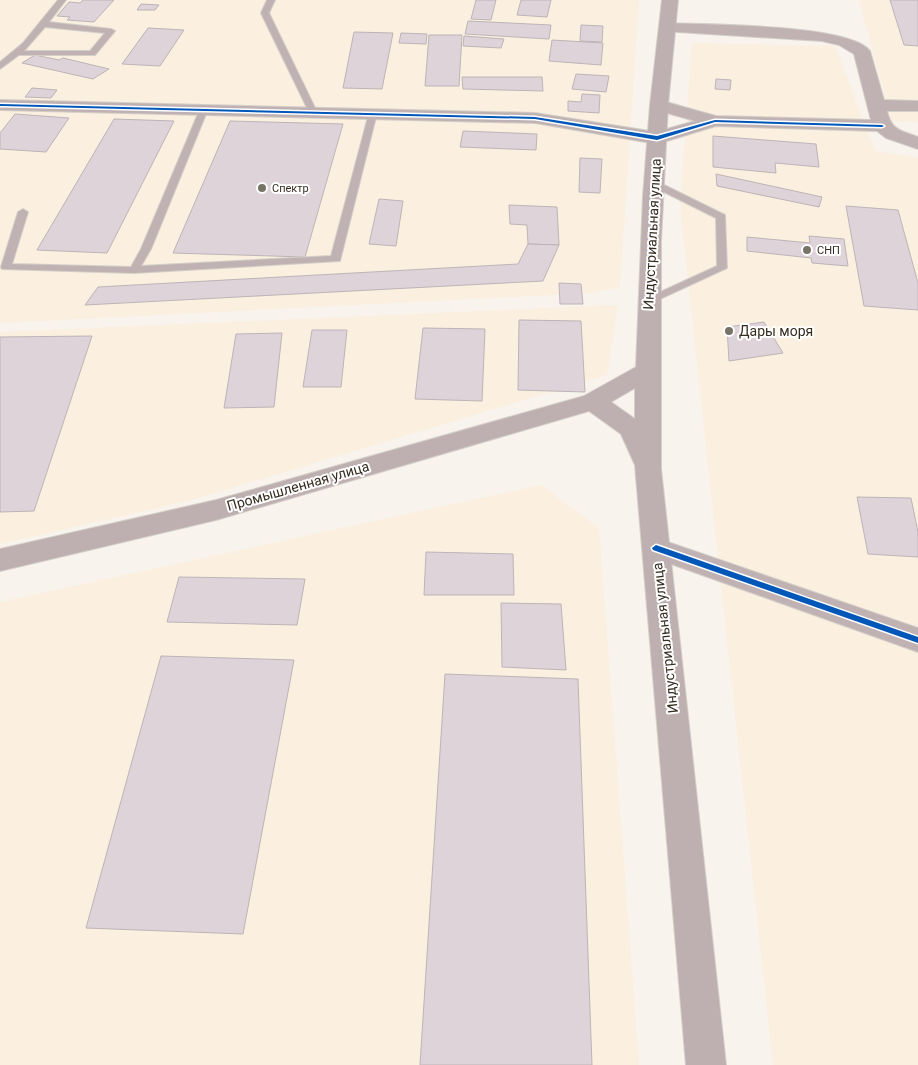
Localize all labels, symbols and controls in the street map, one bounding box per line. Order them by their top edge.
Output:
street label: Индустриальная улица [640,158,664,310]
marker: Спектр [256,182,268,194]
place label: Спектр [272,182,309,195]
marker: СНП [801,244,813,256]
place label: СНП [817,244,840,257]
place label: Дары моря [739,323,813,339]
marker: Дары моря [723,325,735,337]
street label: Промышленная улица [225,458,371,514]
street label: Индустриальная улица [649,562,681,714]

